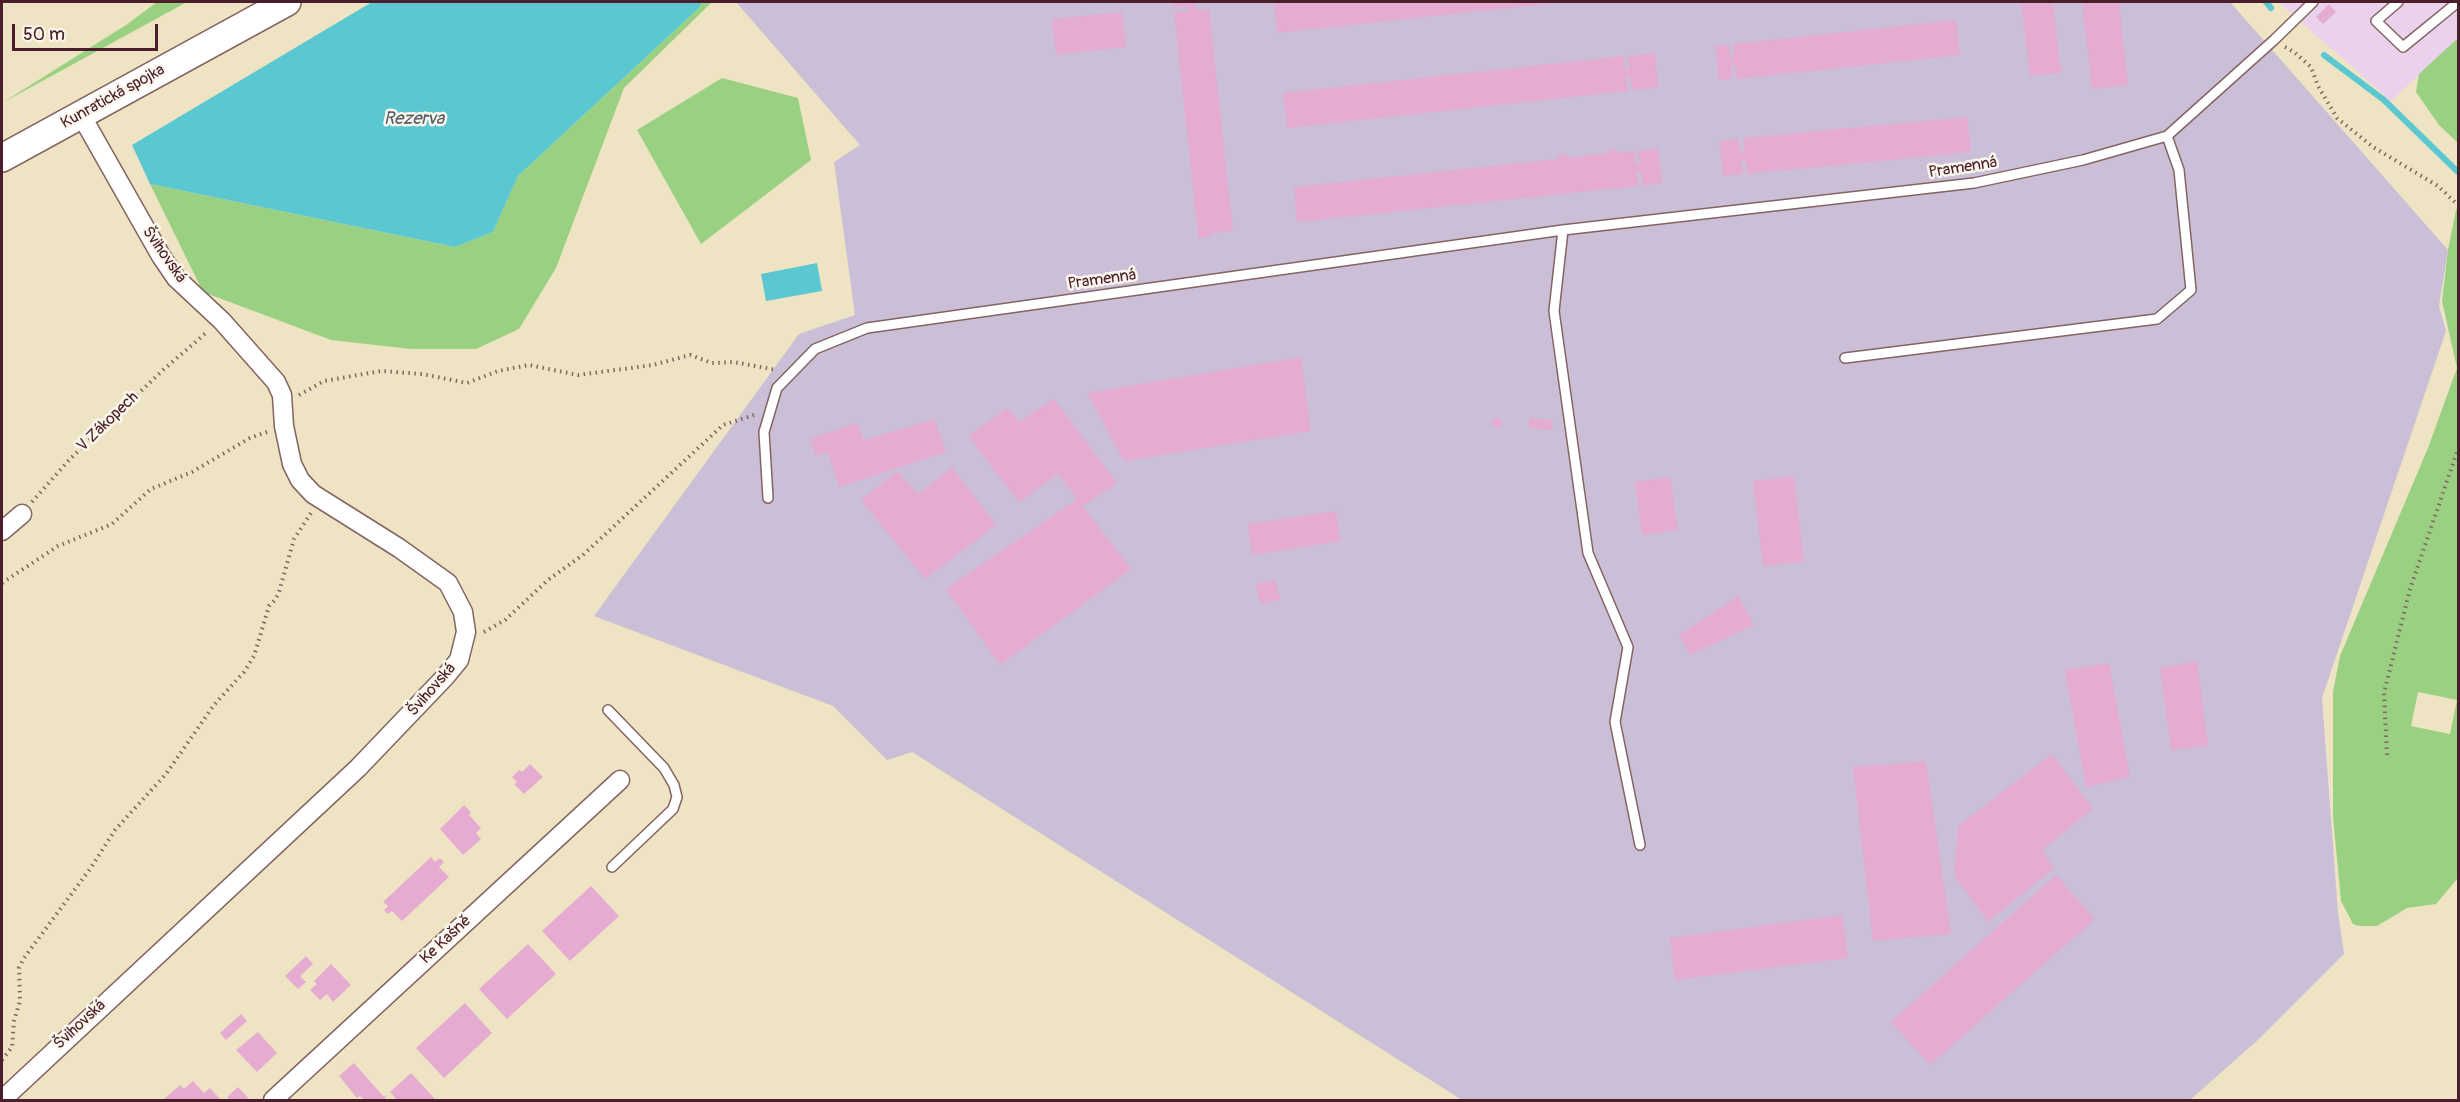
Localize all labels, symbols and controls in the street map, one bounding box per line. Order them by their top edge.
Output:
scale bar [15,12,160,50]
text: 50 m [23,23,65,46]
street label: Kunratická spojka [58,61,168,133]
water label: Rezerva [384,108,444,130]
street label: Pramenná [1927,153,1999,183]
street label: Švihovská [138,223,190,287]
street label: Pramenná [1066,266,1138,294]
street label: V Zákopech [73,388,143,456]
street label: Švihovská [404,660,460,720]
street label: Ke Kašně [416,912,476,968]
street label: Švihovská [50,996,110,1054]

